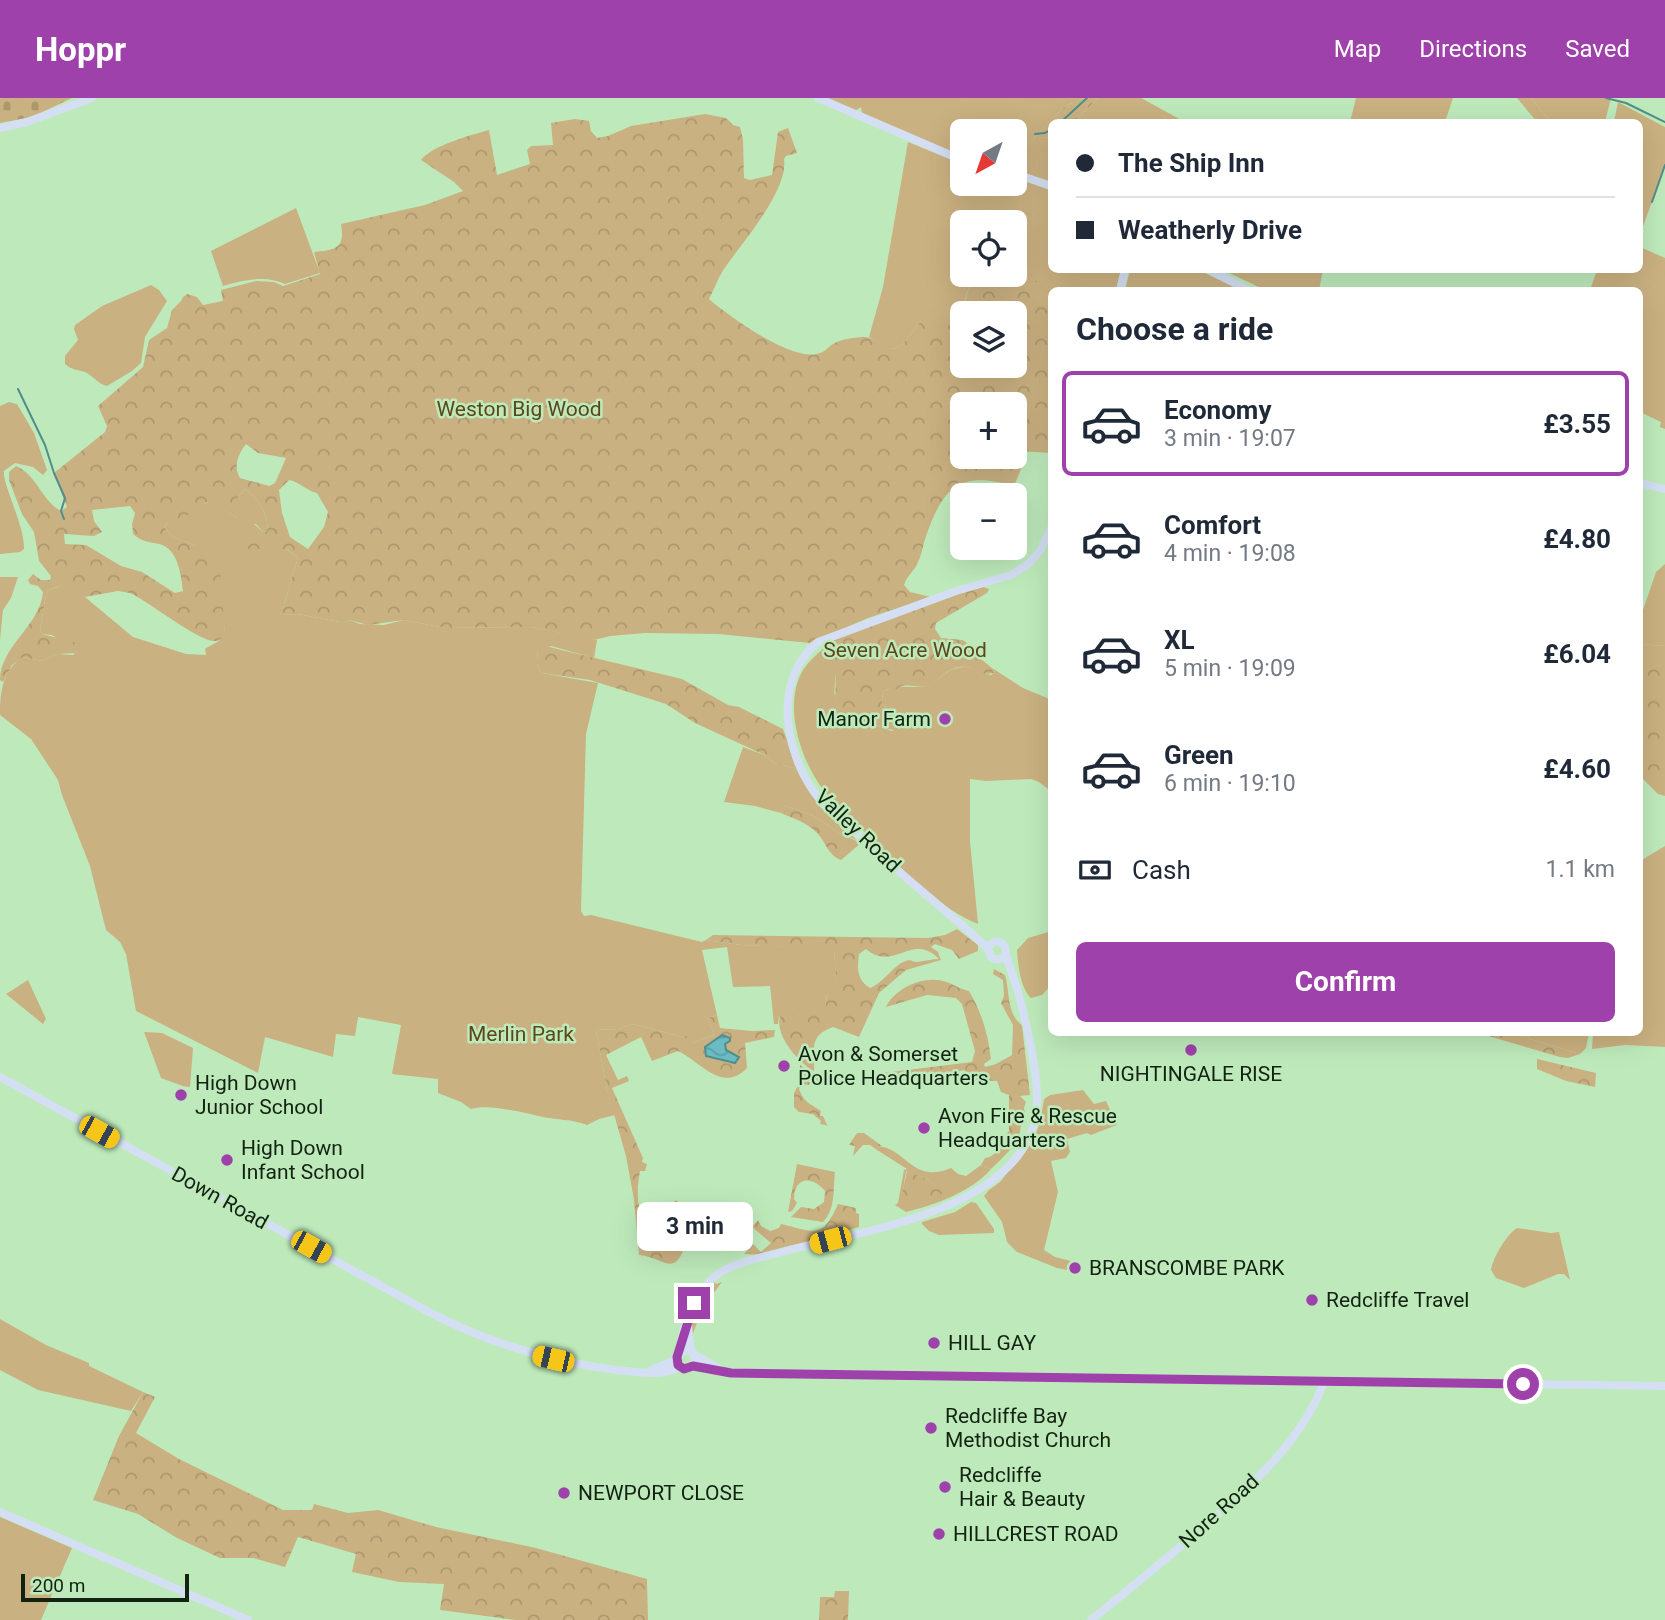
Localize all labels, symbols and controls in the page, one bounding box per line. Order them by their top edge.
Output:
text: Hoppr [35,30,126,69]
text: Map [1334,35,1381,63]
text: Directions [1419,35,1527,63]
text: Saved [1565,35,1630,63]
north arrow [950,119,1027,196]
map controls [950,119,1027,560]
text: The Ship Inn [1118,148,1264,178]
button: locate [950,210,1027,287]
text: Weatherly Drive [1118,215,1302,245]
button: layers [950,301,1027,378]
text: Choose a ride [1076,310,1273,348]
button: + [950,392,1027,469]
icon: car [1080,392,1143,455]
text: Economy [1164,395,1271,425]
park label: Weston Big Wood [436,397,602,421]
text: £3.55 [1543,409,1611,439]
text: 3 min · 19:07 [1164,425,1296,452]
button: − [950,483,1027,560]
icon: car [1080,507,1143,570]
text: Comfort [1164,510,1261,540]
text: £4.80 [1543,524,1611,554]
text: 4 min · 19:08 [1164,540,1296,567]
icon: car [1080,622,1143,685]
text: XL [1164,625,1195,655]
park label: Seven Acre Wood [823,638,987,662]
text: £6.04 [1543,639,1611,669]
text: 5 min · 19:09 [1164,655,1296,682]
place label: Manor Farm [817,707,931,731]
marker: Manor Farm [937,711,953,727]
icon: car [1080,737,1143,800]
text: Green [1164,740,1234,770]
text: £4.60 [1543,754,1611,784]
text: 6 min · 19:10 [1164,770,1296,797]
street label: Valley Road [811,785,905,877]
icon: cash [1076,851,1114,889]
text: Cash [1132,855,1191,885]
text: 1.1 km [1546,856,1615,883]
button: Confirm [1076,942,1615,1022]
park label: Merlin Park [468,1022,574,1046]
place label: Avon & Somerset Police Headquarters [798,1042,989,1090]
marker: NIGHTINGALE RISE [1183,1042,1199,1058]
marker: Avon & Somerset Police Headquarters [776,1058,792,1074]
place label: NIGHTINGALE RISE [1100,1062,1282,1086]
place label: High Down Junior School [195,1071,323,1119]
marker: High Down Junior School [173,1087,189,1103]
place label: Avon Fire & Rescue Headquarters [938,1104,1117,1152]
car [76,1113,123,1151]
marker: Avon Fire & Rescue Headquarters [916,1120,932,1136]
place label: High Down Infant School [241,1136,365,1184]
marker: High Down Infant School [219,1152,235,1168]
street label: Down Road [168,1162,272,1234]
callout: 3 min [636,1202,752,1250]
text: 3 min [666,1213,724,1240]
car [807,1224,854,1256]
car [288,1228,335,1266]
place label: BRANSCOMBE PARK [1089,1256,1285,1280]
marker: BRANSCOMBE PARK [1067,1260,1083,1276]
route end [678,1287,710,1319]
place label: Redcliffe Travel [1326,1288,1469,1312]
marker: Redcliffe Travel [1304,1292,1320,1308]
place label: HILL GAY [948,1331,1037,1355]
marker: HILL GAY [926,1335,942,1351]
car [531,1344,576,1374]
route start [1507,1368,1539,1400]
place label: Redcliffe Bay Methodist Church [945,1404,1111,1452]
marker: Redcliffe Bay Methodist Church [923,1420,939,1436]
place label: Redcliffe Hair & Beauty [959,1463,1085,1511]
street label: Nore Road [1174,1469,1264,1553]
marker: Redcliffe Hair & Beauty [937,1479,953,1495]
place label: NEWPORT CLOSE [578,1481,744,1505]
marker: NEWPORT CLOSE [556,1485,572,1501]
place label: HILLCREST ROAD [953,1522,1119,1546]
marker: HILLCREST ROAD [931,1526,947,1542]
scale bar [21,1571,189,1603]
text: 200 m [32,1574,85,1597]

